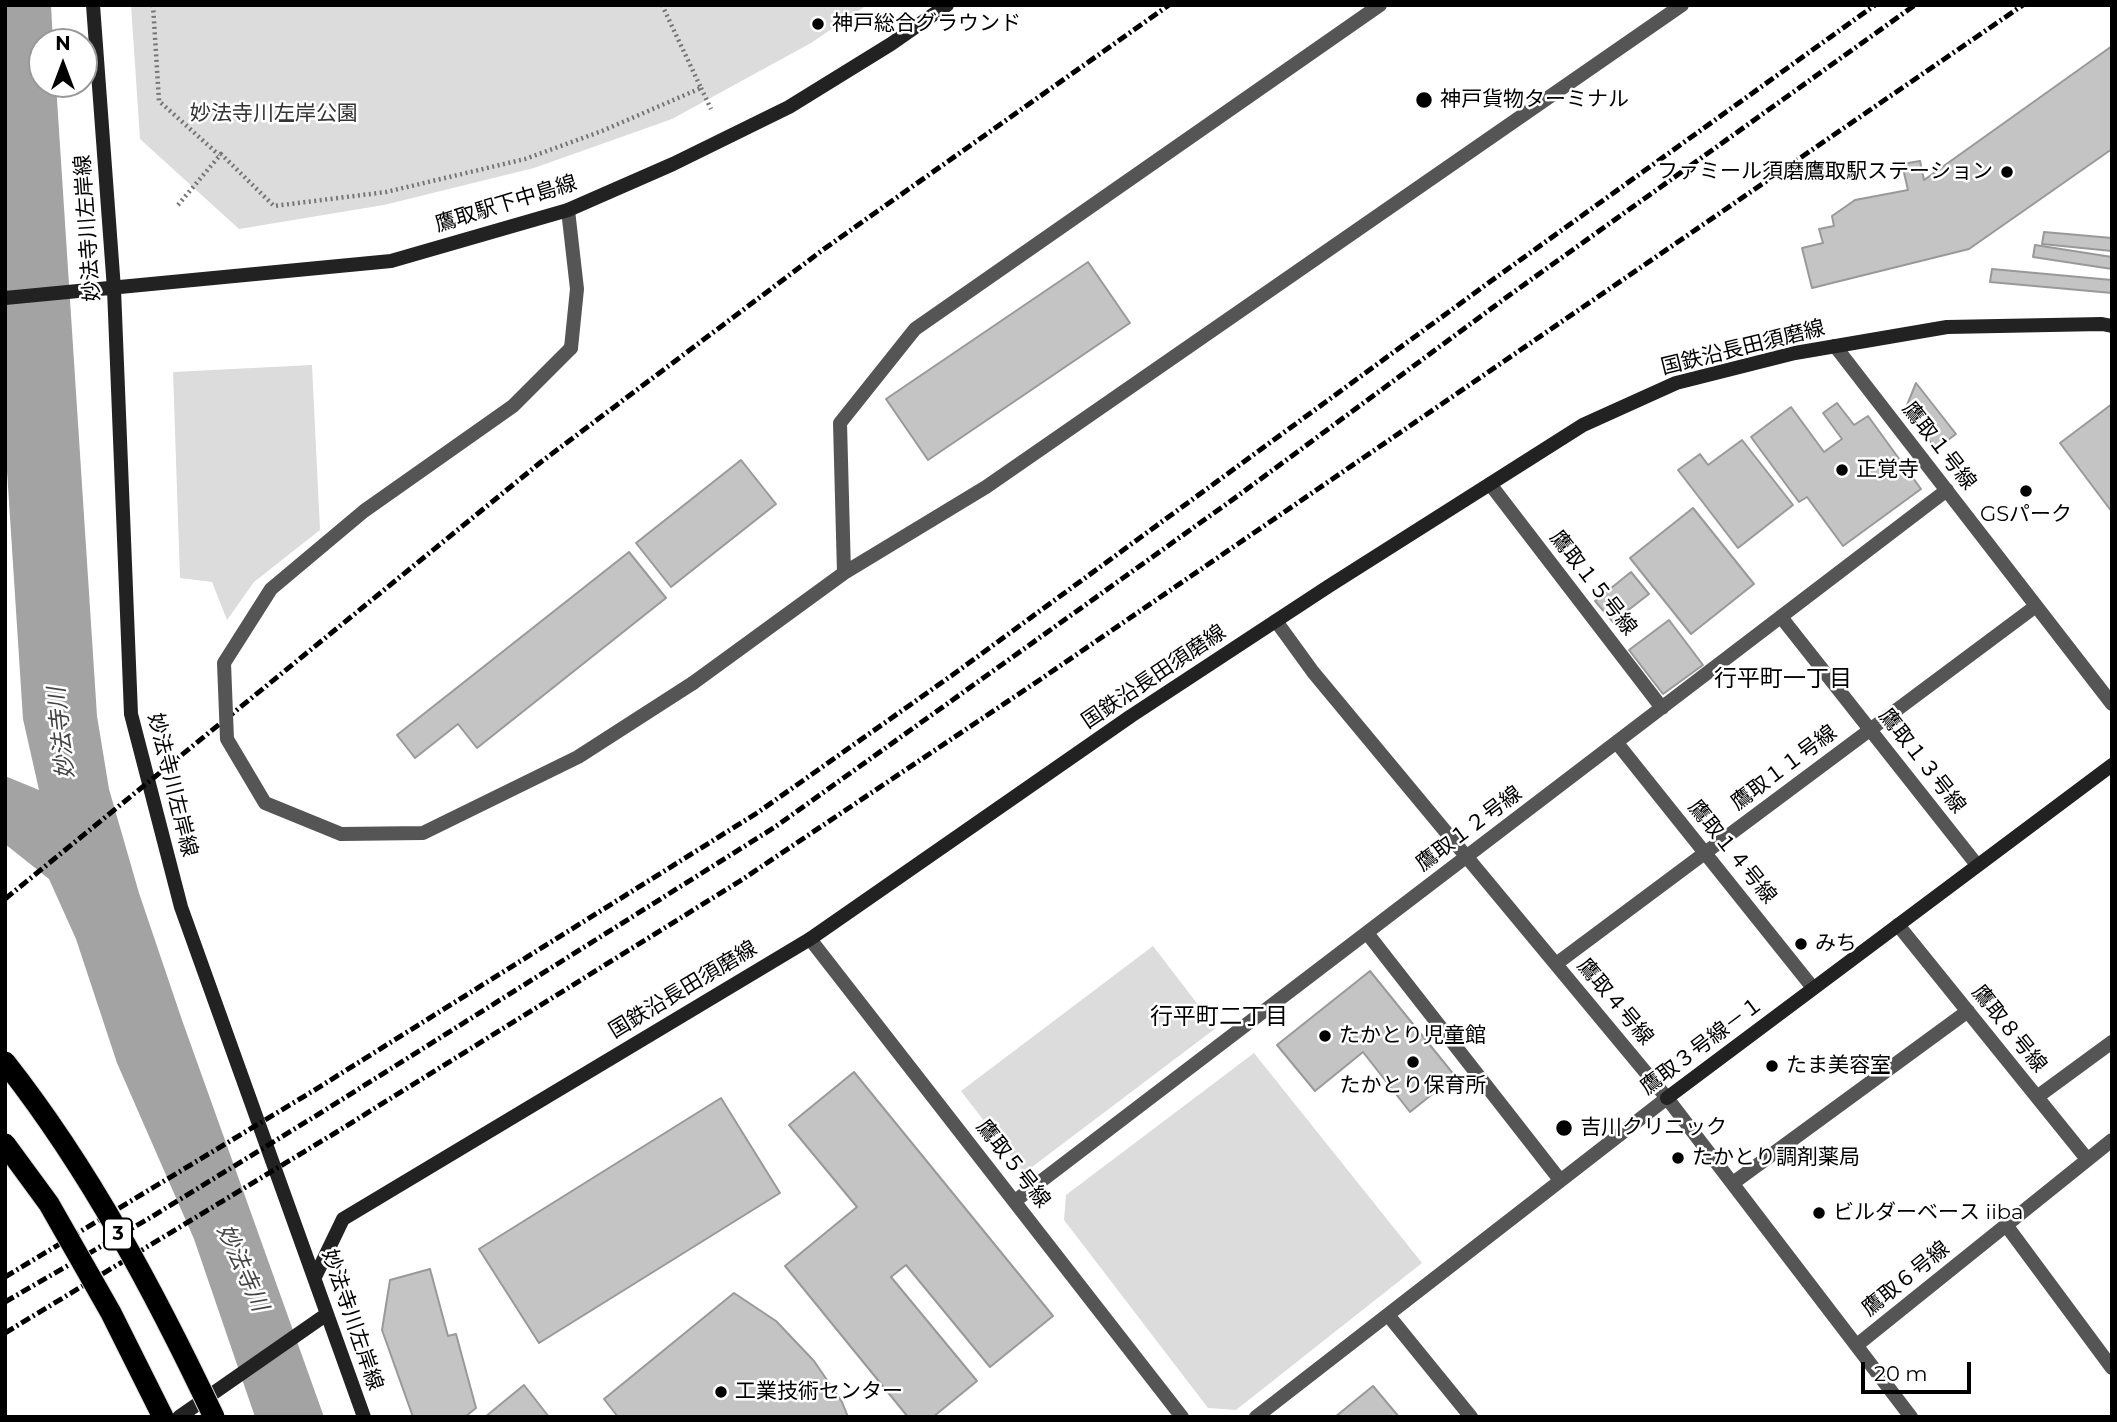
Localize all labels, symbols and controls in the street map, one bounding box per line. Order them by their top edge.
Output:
place label: 神戸総合グラウンド [832,11,1021,37]
marker: 神戸総合グラウンド [810,16,826,32]
north arrow [28,28,98,98]
text: N [55,32,71,55]
place label: 神戸貨物ターミナル [1440,87,1629,113]
marker: 神戸貨物ターミナル [1414,90,1434,110]
park label: 妙法寺川左岸公園 [190,101,358,127]
street label: 妙法寺川左岸線 [70,154,106,302]
place label: ファミール須磨鷹取駅ステーション [1657,159,1993,185]
marker: ファミール須磨鷹取駅ステーション [1999,164,2015,180]
street label: 鷹取駅下中島線 [432,170,580,238]
street label: 国鉄沿長田須磨線 [1658,315,1828,381]
street label: 鷹取１号線 [1897,397,1981,495]
place label: 正覚寺 [1856,457,1919,483]
marker: 正覚寺 [1834,462,1850,478]
marker: GSパーク [2018,483,2034,499]
place label: GSパーク [1980,502,2072,528]
street label: 鷹取１５号線 [1544,526,1642,640]
street label: 国鉄沿長田須磨線 [1077,620,1231,734]
district label: 行平町一丁目 [1714,665,1852,693]
water label: 妙法寺川 [43,686,81,780]
street label: 鷹取１３号線 [1873,704,1971,818]
street label: 妙法寺川左岸線 [142,711,202,859]
street label: 鷹取１１号線 [1726,720,1842,816]
street label: 鷹取１２号線 [1411,781,1527,877]
street label: 鷹取１４号線 [1683,795,1781,909]
place label: みち [1815,931,1857,957]
street label: 国鉄沿長田須磨線 [605,936,761,1044]
marker: みち [1793,936,1809,952]
street label: 鷹取４号線 [1572,954,1658,1050]
street label: 鷹取８号線 [1966,980,2052,1078]
street label: 鷹取３号線－１ [1636,992,1768,1100]
district label: 行平町二丁目 [1150,1003,1288,1031]
place label: たかとり児童館 [1339,1023,1486,1049]
marker: たかとり児童館 [1317,1028,1333,1044]
place label: たま美容室 [1786,1053,1891,1079]
marker: たかとり保育所 [1405,1054,1421,1070]
marker: たま美容室 [1764,1058,1780,1074]
place label: たかとり保育所 [1340,1073,1486,1099]
street label: 鷹取５号線 [971,1115,1055,1213]
place label: 吉川クリニック [1580,1115,1727,1141]
marker: 吉川クリニック [1554,1118,1574,1138]
place label: たかとり調剤薬局 [1692,1145,1860,1171]
marker: たかとり調剤薬局 [1670,1150,1686,1166]
place label: ビルダーベース iiba [1833,1200,2023,1226]
marker: ビルダーベース iiba [1811,1205,1827,1221]
road number: 3 [104,1218,132,1250]
water label: 妙法寺川 [211,1220,273,1316]
street label: 鷹取６号線 [1857,1236,1955,1322]
street label: 妙法寺川左岸線 [316,1246,388,1394]
scale bar [1865,1348,1975,1392]
text: 20 m [1874,1361,1928,1386]
place label: 工業技術センター [735,1379,903,1405]
marker: 工業技術センター [713,1384,729,1400]

